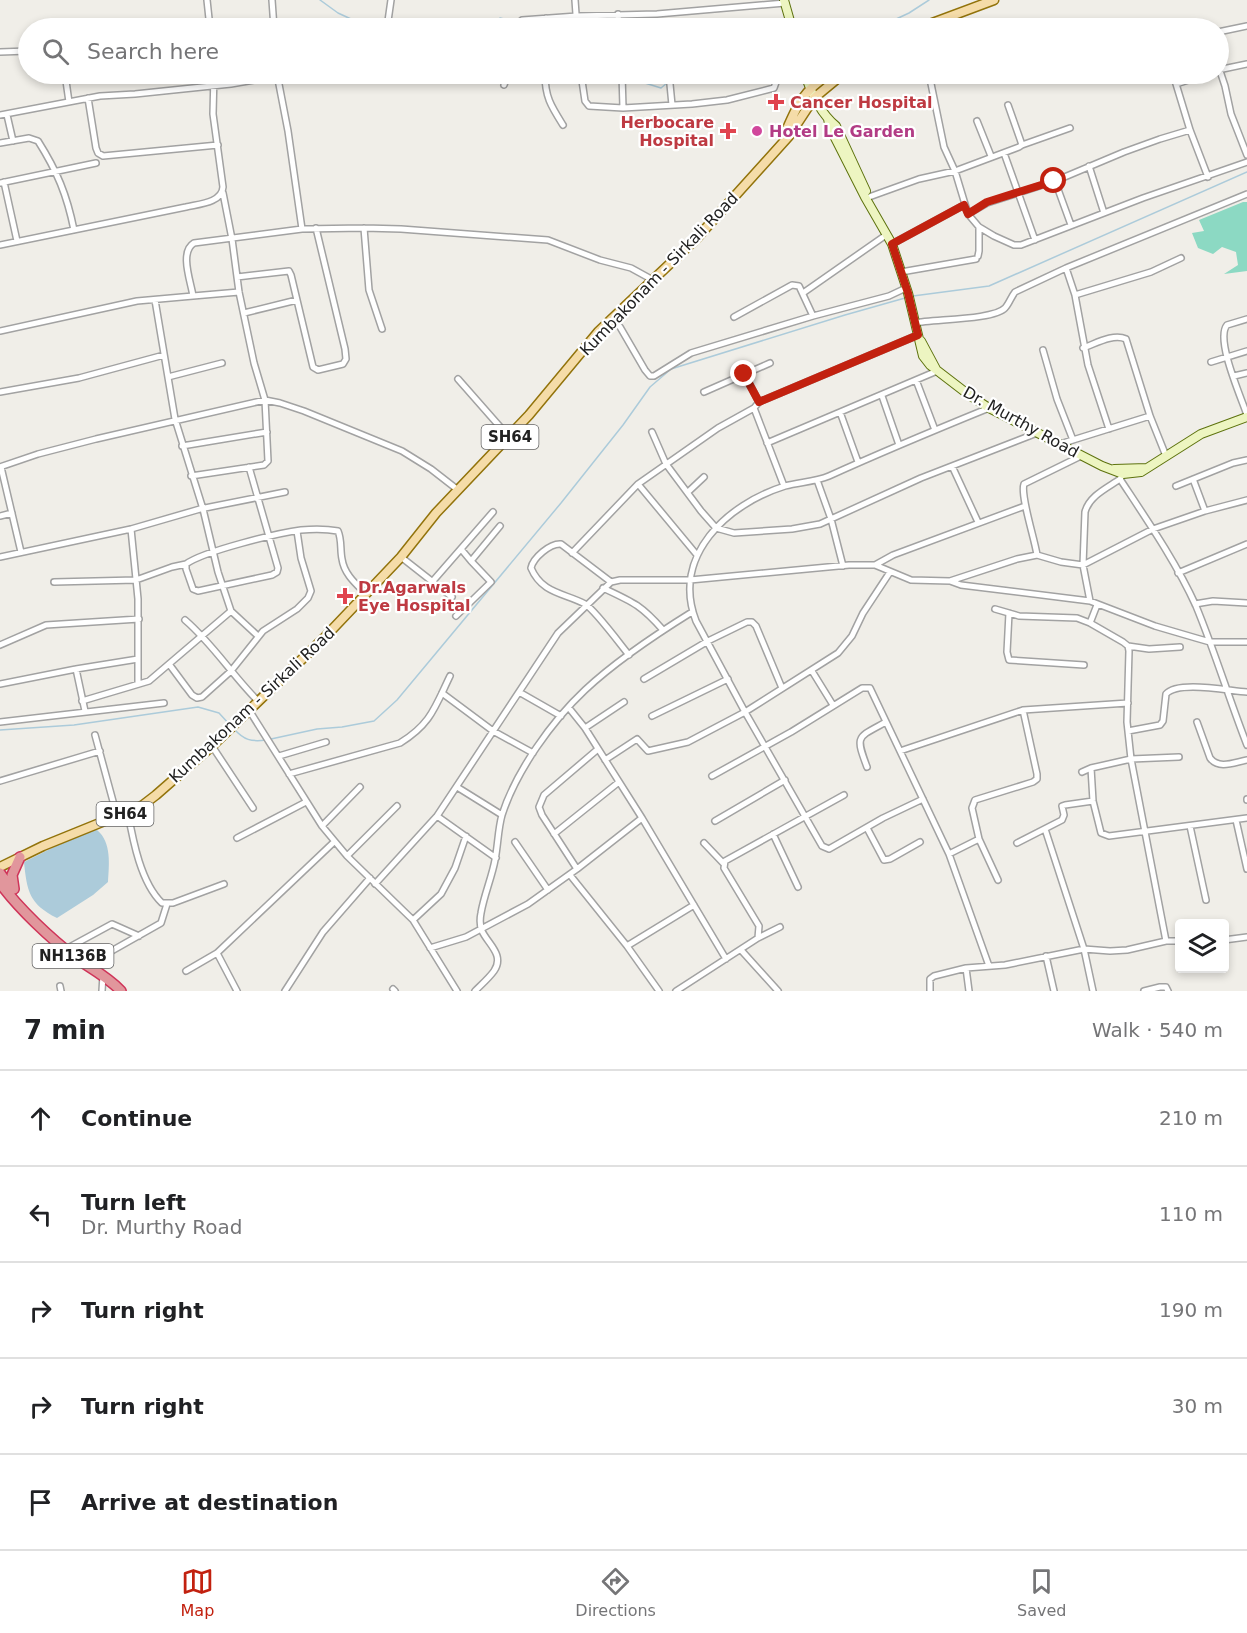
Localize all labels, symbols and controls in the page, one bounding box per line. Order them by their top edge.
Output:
search box [18,18,1229,84]
icon: search [39,35,72,68]
text: Search here [87,39,219,64]
marker: Cancer Hospital [767,93,785,111]
place label: Cancer Hospital [790,93,933,112]
place label: Herbocare Hospital [620,113,714,150]
marker: Herbocare Hospital [719,122,737,140]
place label: Hotel Le Garden [769,122,915,141]
marker: Hotel Le Garden [750,124,764,138]
route start [1040,167,1066,193]
street label: Kumbakonam - Sirkali Road [576,188,742,360]
route end [730,360,756,386]
street label: Dr. Murthy Road [960,382,1082,462]
road number: SH64 [482,425,538,449]
place label: Dr.Agarwals Eye Hospital [358,578,471,615]
marker: Dr.Agarwals Eye Hospital [336,587,354,605]
street label: Kumbakonam - Sirkali Road [165,623,339,787]
road number: SH64 [96,802,154,826]
map controls [1175,919,1229,973]
button: layers [1175,919,1229,973]
road number: NH136B [32,944,113,968]
text: 7 min [24,1015,106,1045]
text: Walk · 540 m [1092,1018,1223,1042]
icon: ahead [24,1102,57,1135]
text: Continue [81,1106,192,1131]
text: 210 m [1159,1106,1223,1130]
text: Turn left [81,1190,186,1215]
icon: left [24,1198,57,1231]
text: 110 m [1159,1202,1223,1226]
text: Dr. Murthy Road [81,1215,243,1239]
icon: right [24,1294,57,1327]
text: Turn right [81,1298,204,1323]
text: 190 m [1159,1298,1223,1322]
icon: right [24,1390,57,1423]
text: Turn right [81,1394,204,1419]
text: 30 m [1172,1394,1223,1418]
icon: arrive [24,1486,57,1519]
text: Arrive at destination [81,1490,338,1515]
tab: Map [181,1565,214,1620]
tab: Directions [575,1565,656,1620]
tab: Saved [1017,1565,1066,1620]

